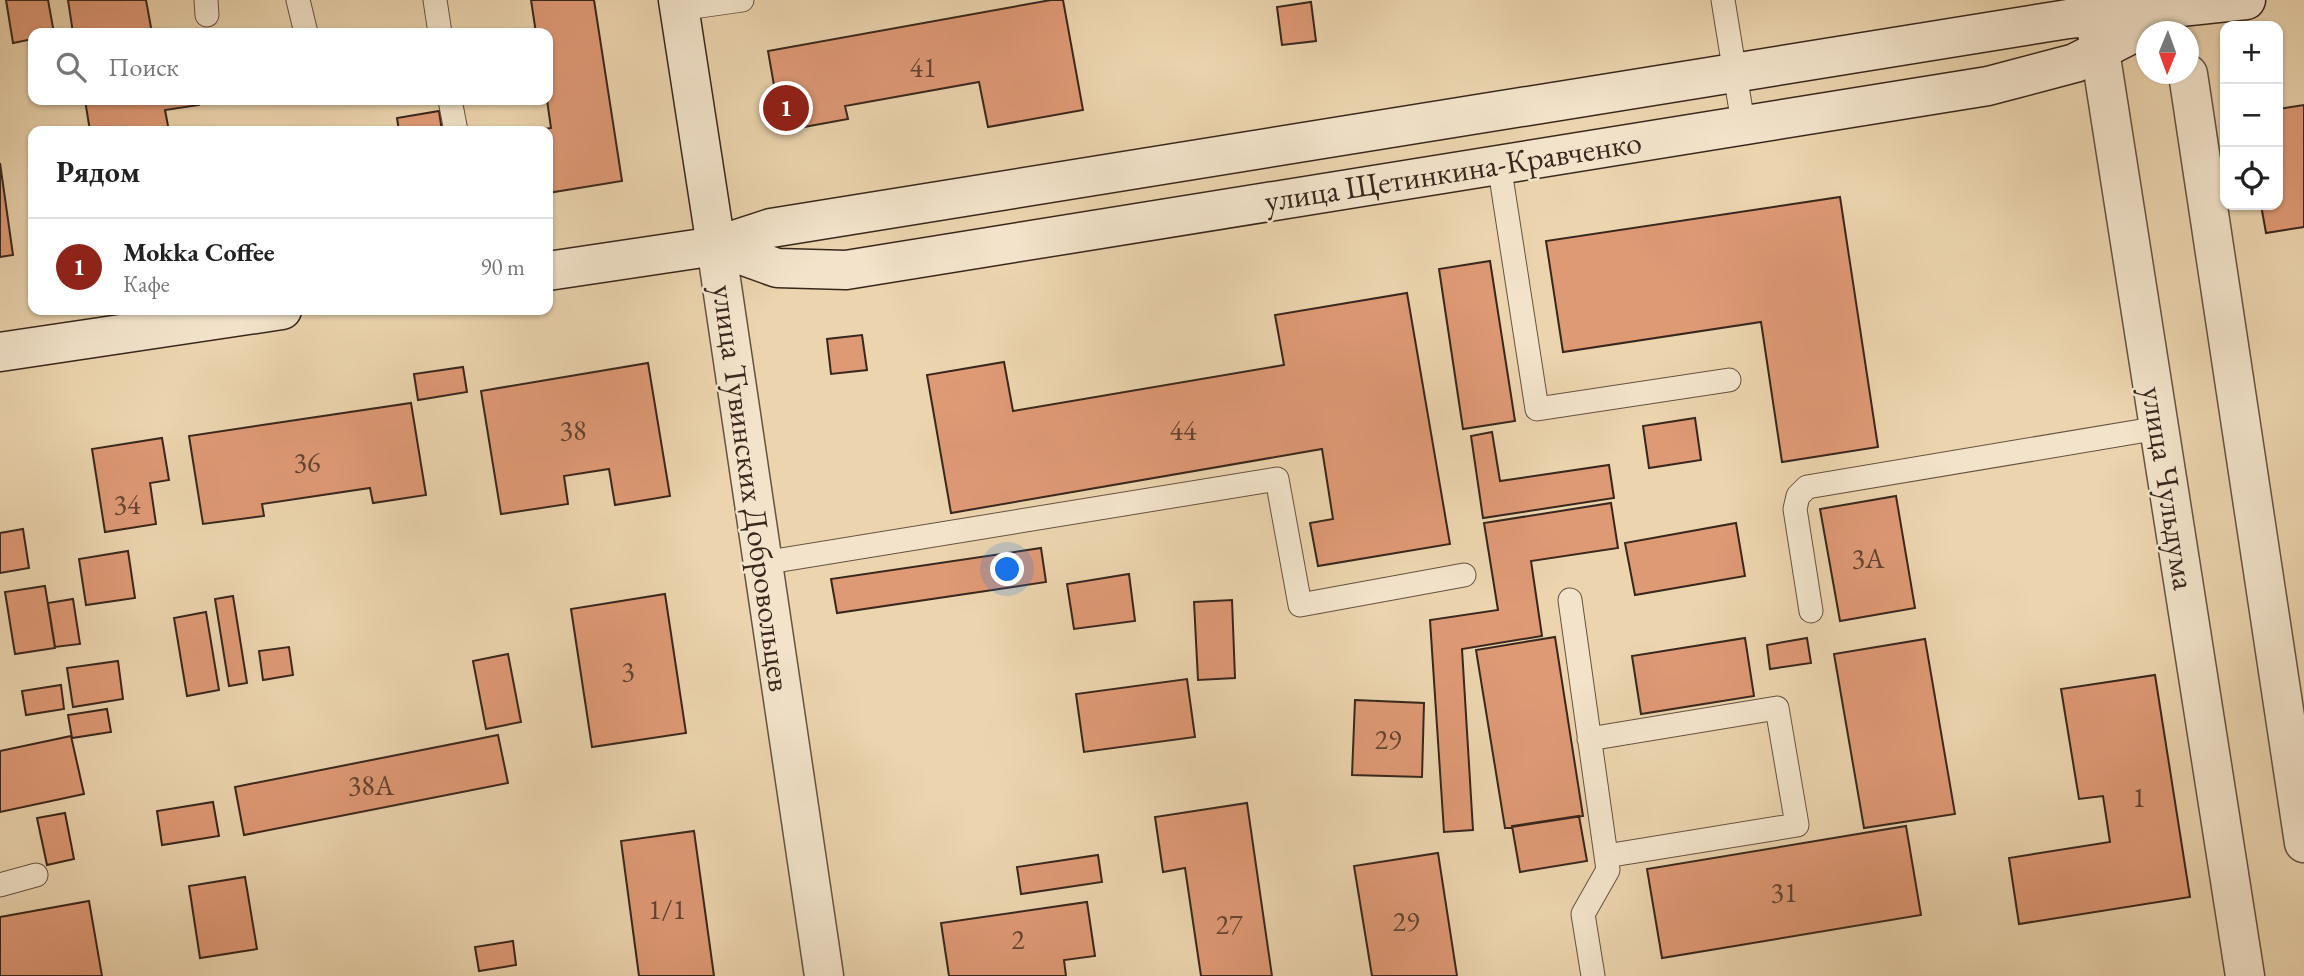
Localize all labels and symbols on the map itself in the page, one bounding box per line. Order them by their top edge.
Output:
north arrow [2136,21,2199,84]
house number: 41 [910,49,936,85]
pin: 1 [763,82,809,134]
street label: улица Щетинкина-Кравченко [1262,120,1644,222]
street label: улица Тувинских Добровольцев [703,282,801,694]
street label: улица Чульдума [2132,383,2206,593]
house number: 38 [560,412,586,448]
house number: 44 [1170,412,1197,448]
house number: 36 [294,444,320,480]
house number: 34 [114,486,141,522]
house number: 3А [1852,540,1885,576]
your location [990,552,1024,586]
house number: 3 [621,653,635,689]
house number: 29 [1375,721,1401,757]
house number: 38А [348,767,395,803]
house number: 1 [2132,779,2146,815]
house number: 31 [1771,874,1797,910]
house number: 1/1 [648,891,686,927]
house number: 29 [1393,903,1419,939]
house number: 27 [1216,906,1243,942]
house number: 2 [1011,921,1025,957]

